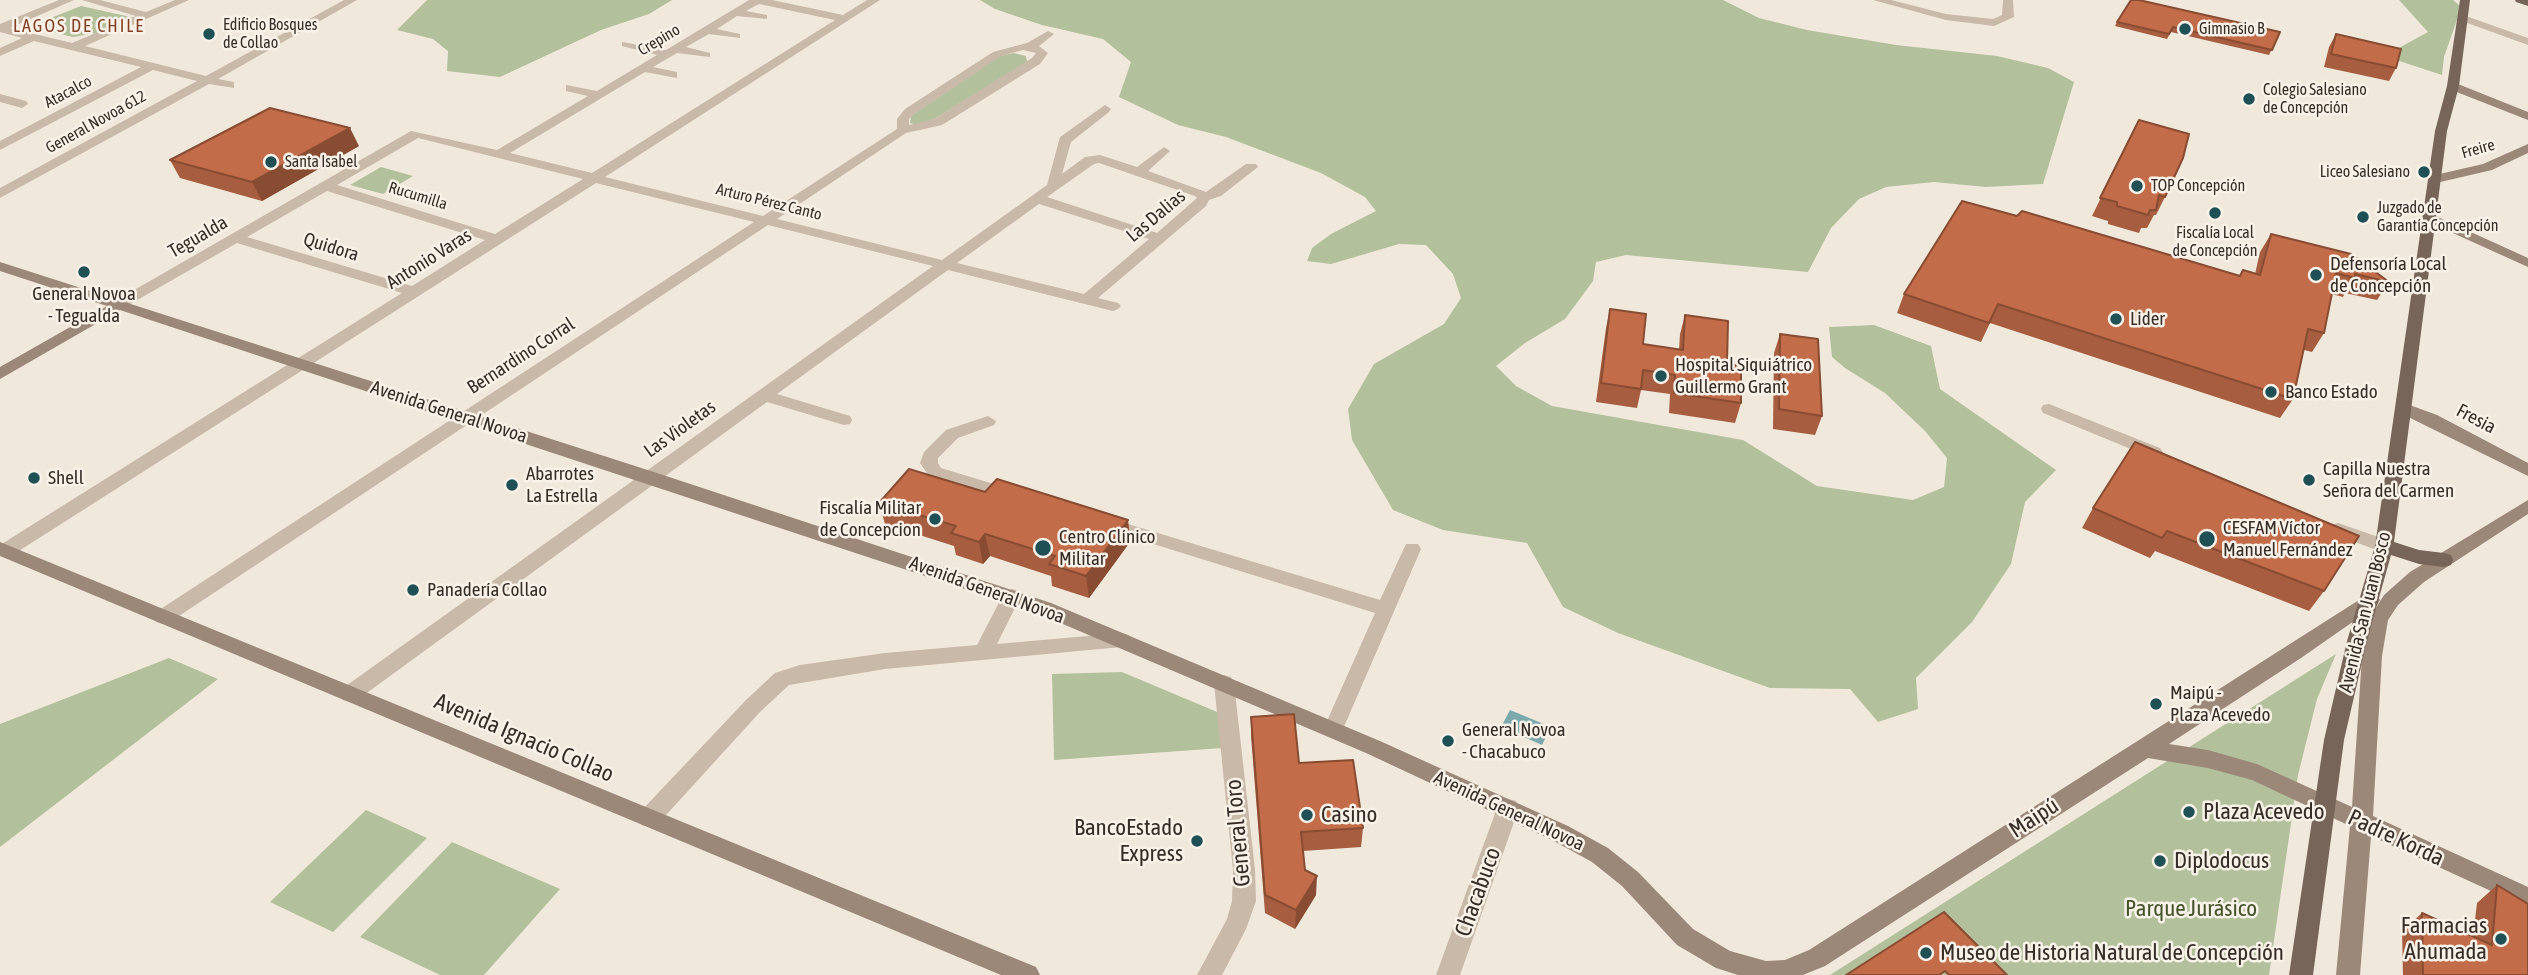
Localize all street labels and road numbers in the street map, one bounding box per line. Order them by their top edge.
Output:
street label: Crepino [634,20,684,60]
street label: Atacalco [41,72,95,112]
street label: General Novoa 612 [42,86,150,158]
street label: Freire [2459,135,2497,163]
street label: Rucumilla [386,178,450,214]
street label: Arturo Pérez Canto [714,180,824,224]
street label: Las Dalias [1122,185,1190,247]
street label: Tegualda [164,211,232,263]
street label: Antonio Varas [382,224,476,294]
street label: Quidora [301,228,361,266]
street label: Bernardino Corral [463,313,579,399]
street label: Avenida General Novoa [368,376,530,448]
street label: Las Violetas [640,396,720,462]
street label: Fresia [2452,399,2500,439]
street label: Avenida San Juan Bosco [2334,529,2396,695]
street label: Avenida General Novoa [906,551,1068,629]
street label: Avenida Ignacio Collao [430,688,618,788]
street label: Avenida General Novoa [1430,766,1588,856]
street label: General Toro [1220,778,1256,888]
street label: Maipú [2004,792,2064,844]
street label: Padre Korda [2344,804,2448,872]
street label: Chacabuco [1449,844,1507,940]

